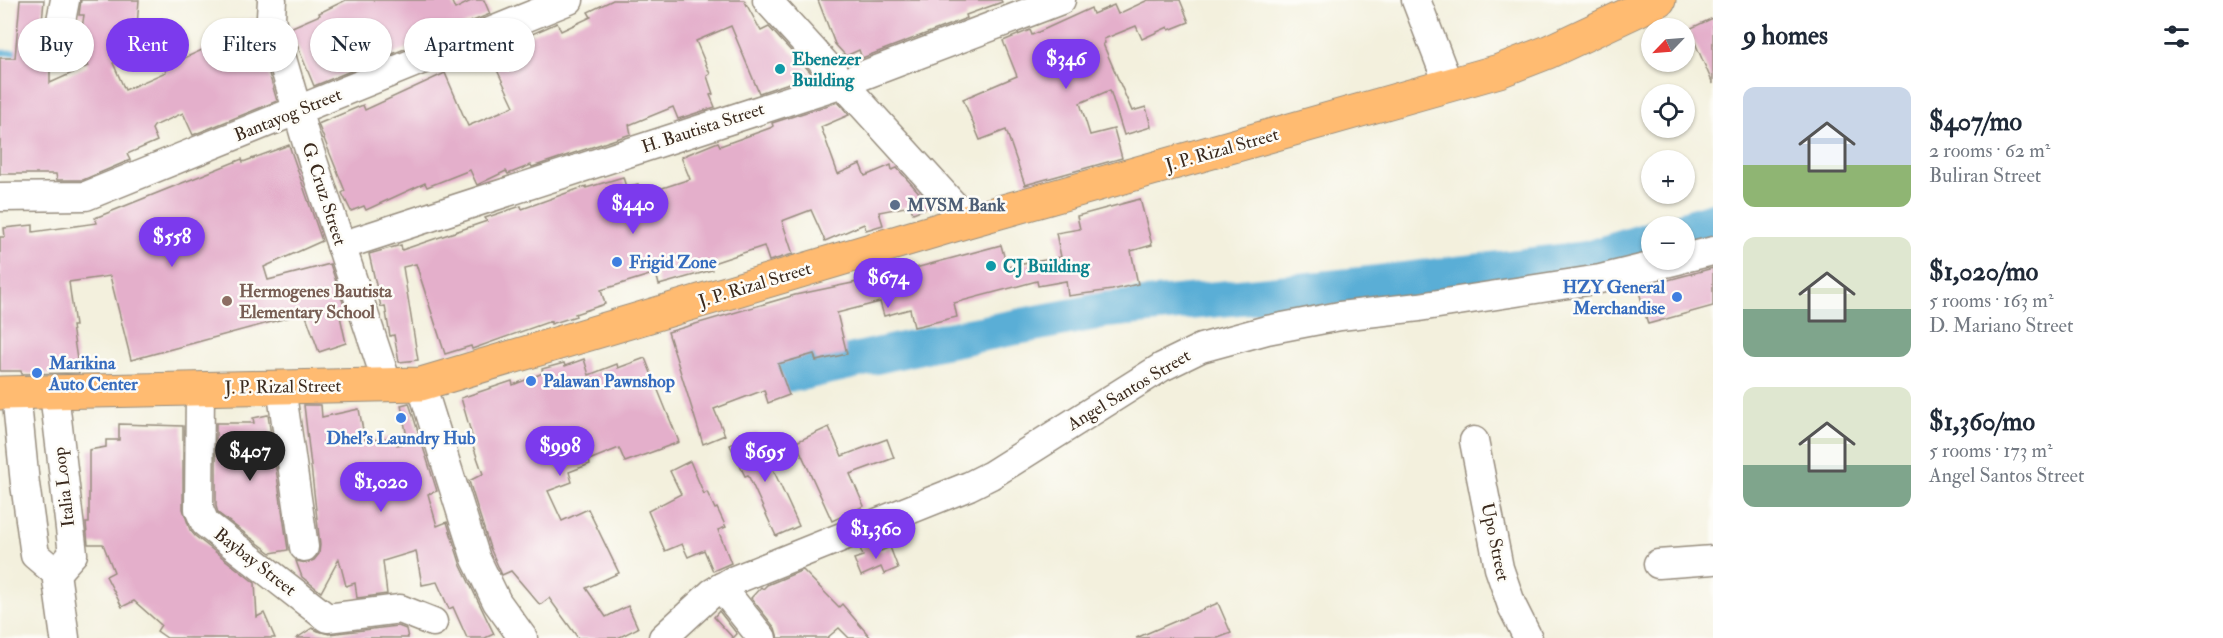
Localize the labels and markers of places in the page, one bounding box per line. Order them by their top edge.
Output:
pin: $346 [1030,39,1102,90]
place label: Ebenezer Building [792,48,861,92]
marker: Ebenezer Building [773,62,787,76]
pin: $440 [597,184,669,235]
place label: MVSM Bank [906,194,1006,217]
marker: MVSM Bank [888,198,902,212]
pin: $558 [136,217,208,268]
place label: Frigid Zone [629,251,717,274]
marker: Frigid Zone [610,255,624,269]
place label: CJ Building [1003,255,1091,278]
pin: $674 [852,258,924,309]
marker: CJ Building [984,259,998,273]
place label: HZY General Merchandise [1562,276,1665,320]
place label: Hermogenes Bautista Elementary School [239,280,393,324]
marker: HZY General Merchandise [1670,290,1684,304]
marker: Hermogenes Bautista Elementary School [220,294,234,308]
place label: Marikina Auto Center [48,352,138,396]
marker: Marikina Auto Center [30,366,44,380]
place label: Palawan Pawnshop [543,370,675,393]
marker: Palawan Pawnshop [524,374,538,388]
marker: Dhel's Laundry Hub [394,411,408,425]
pin: $998 [524,426,596,477]
place label: Dhel's Laundry Hub [326,427,476,450]
pin: $407 [214,431,286,482]
pin: $695 [729,432,801,483]
pin: $1,020 [332,462,430,513]
pin: $1,360 [827,509,925,560]

